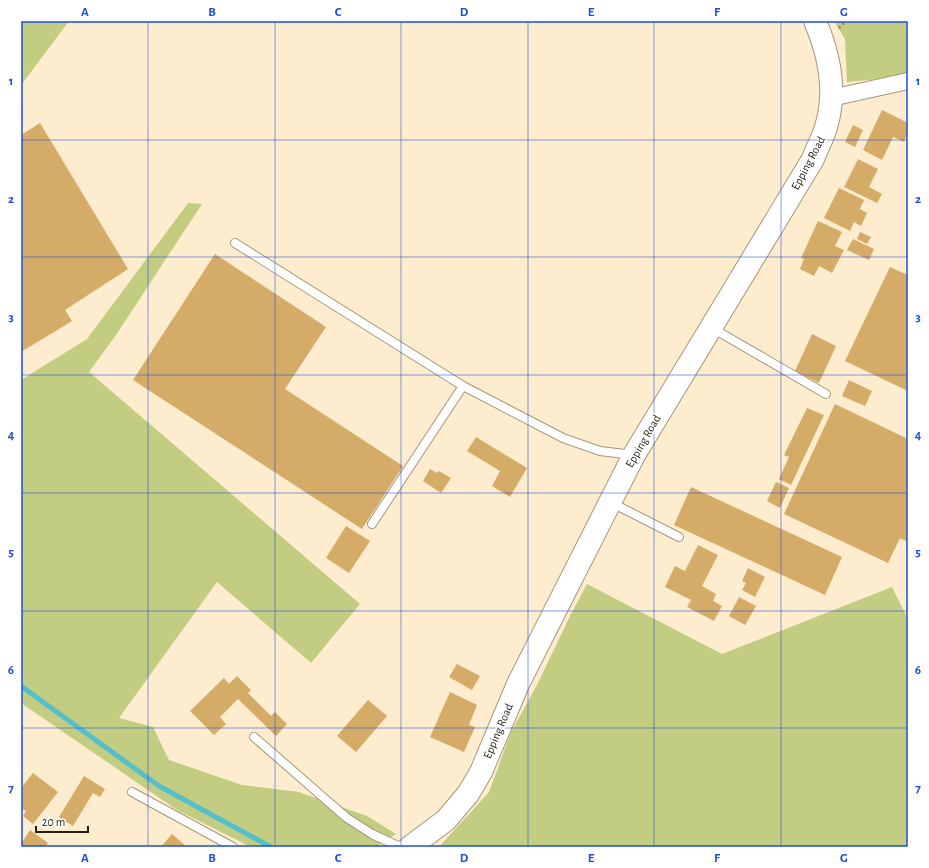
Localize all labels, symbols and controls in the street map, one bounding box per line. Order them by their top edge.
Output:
text: A [81,6,89,19]
text: B [208,6,216,19]
text: C [335,6,342,19]
text: D [460,6,469,19]
text: E [588,6,595,19]
text: F [714,6,721,19]
text: G [840,6,848,19]
text: 1 [9,75,13,88]
text: 1 [916,75,920,88]
street label: Epping Road [789,134,827,192]
text: 2 [8,193,14,206]
text: 2 [915,193,921,206]
text: 3 [8,311,14,324]
text: 3 [915,311,921,324]
street label: Epping Road [623,413,663,469]
text: 4 [8,429,15,442]
text: 4 [915,429,922,442]
text: 5 [8,546,14,559]
text: 5 [915,546,921,559]
text: 6 [8,664,14,677]
text: 6 [915,664,921,677]
street label: Epping Road [481,702,515,760]
text: 7 [8,782,14,795]
text: 7 [915,782,921,795]
scale bar [36,808,88,834]
text: 20 m [42,816,65,828]
text: A [81,852,89,865]
text: B [208,852,216,865]
text: C [335,852,342,865]
text: D [460,852,469,865]
text: E [588,852,595,865]
text: F [714,852,721,865]
text: G [840,852,848,865]

